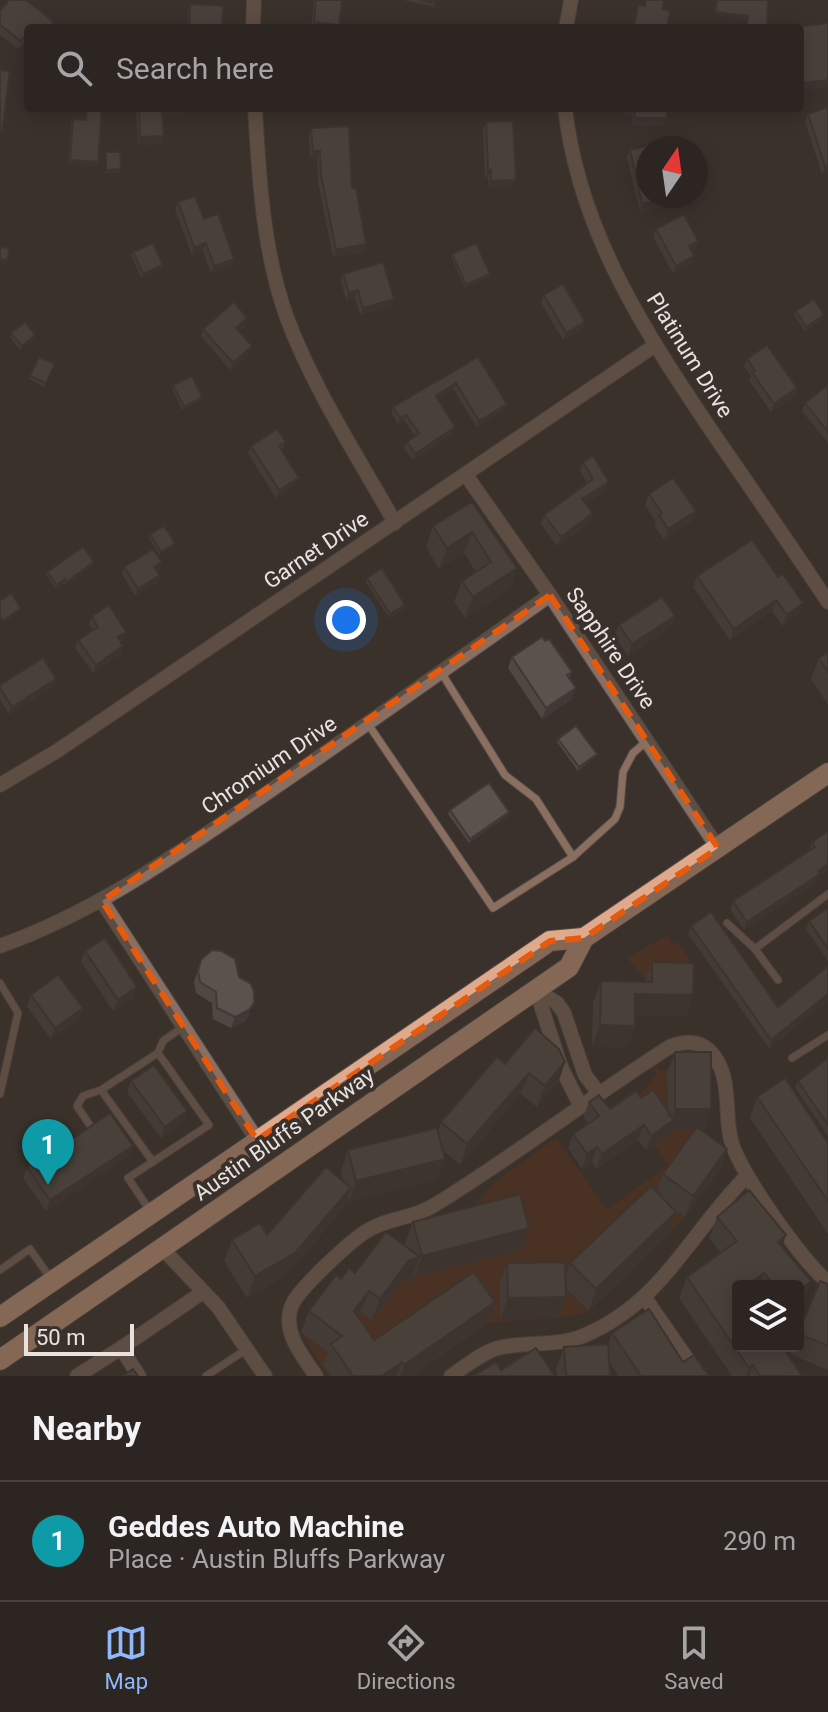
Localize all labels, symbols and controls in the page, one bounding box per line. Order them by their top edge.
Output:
search box [24,24,804,112]
icon: search [52,46,96,90]
text: Search here [116,51,274,86]
north arrow [636,136,708,208]
street label: Platinum Drive [642,288,738,422]
street label: Garnet Drive [259,506,373,594]
street label: Sapphire Drive [561,583,661,713]
your location [326,600,366,640]
street label: Chromium Drive [197,711,341,819]
street label: Austin Bluffs Parkway [189,1062,379,1206]
pin: 1 [22,1119,74,1185]
map controls [732,1280,804,1352]
button: layers [732,1280,804,1352]
scale bar [24,1320,134,1356]
text: 50 m [36,1325,85,1350]
text: Nearby [32,1408,141,1448]
text: Geddes Auto Machine [108,1509,404,1544]
text: 1 [51,1526,65,1556]
text: 290 m [723,1526,796,1556]
text: Place · Austin Bluffs Parkway [108,1544,445,1574]
tab: Map [104,1621,148,1694]
tab: Directions [357,1621,456,1694]
tab: Saved [664,1621,724,1694]

